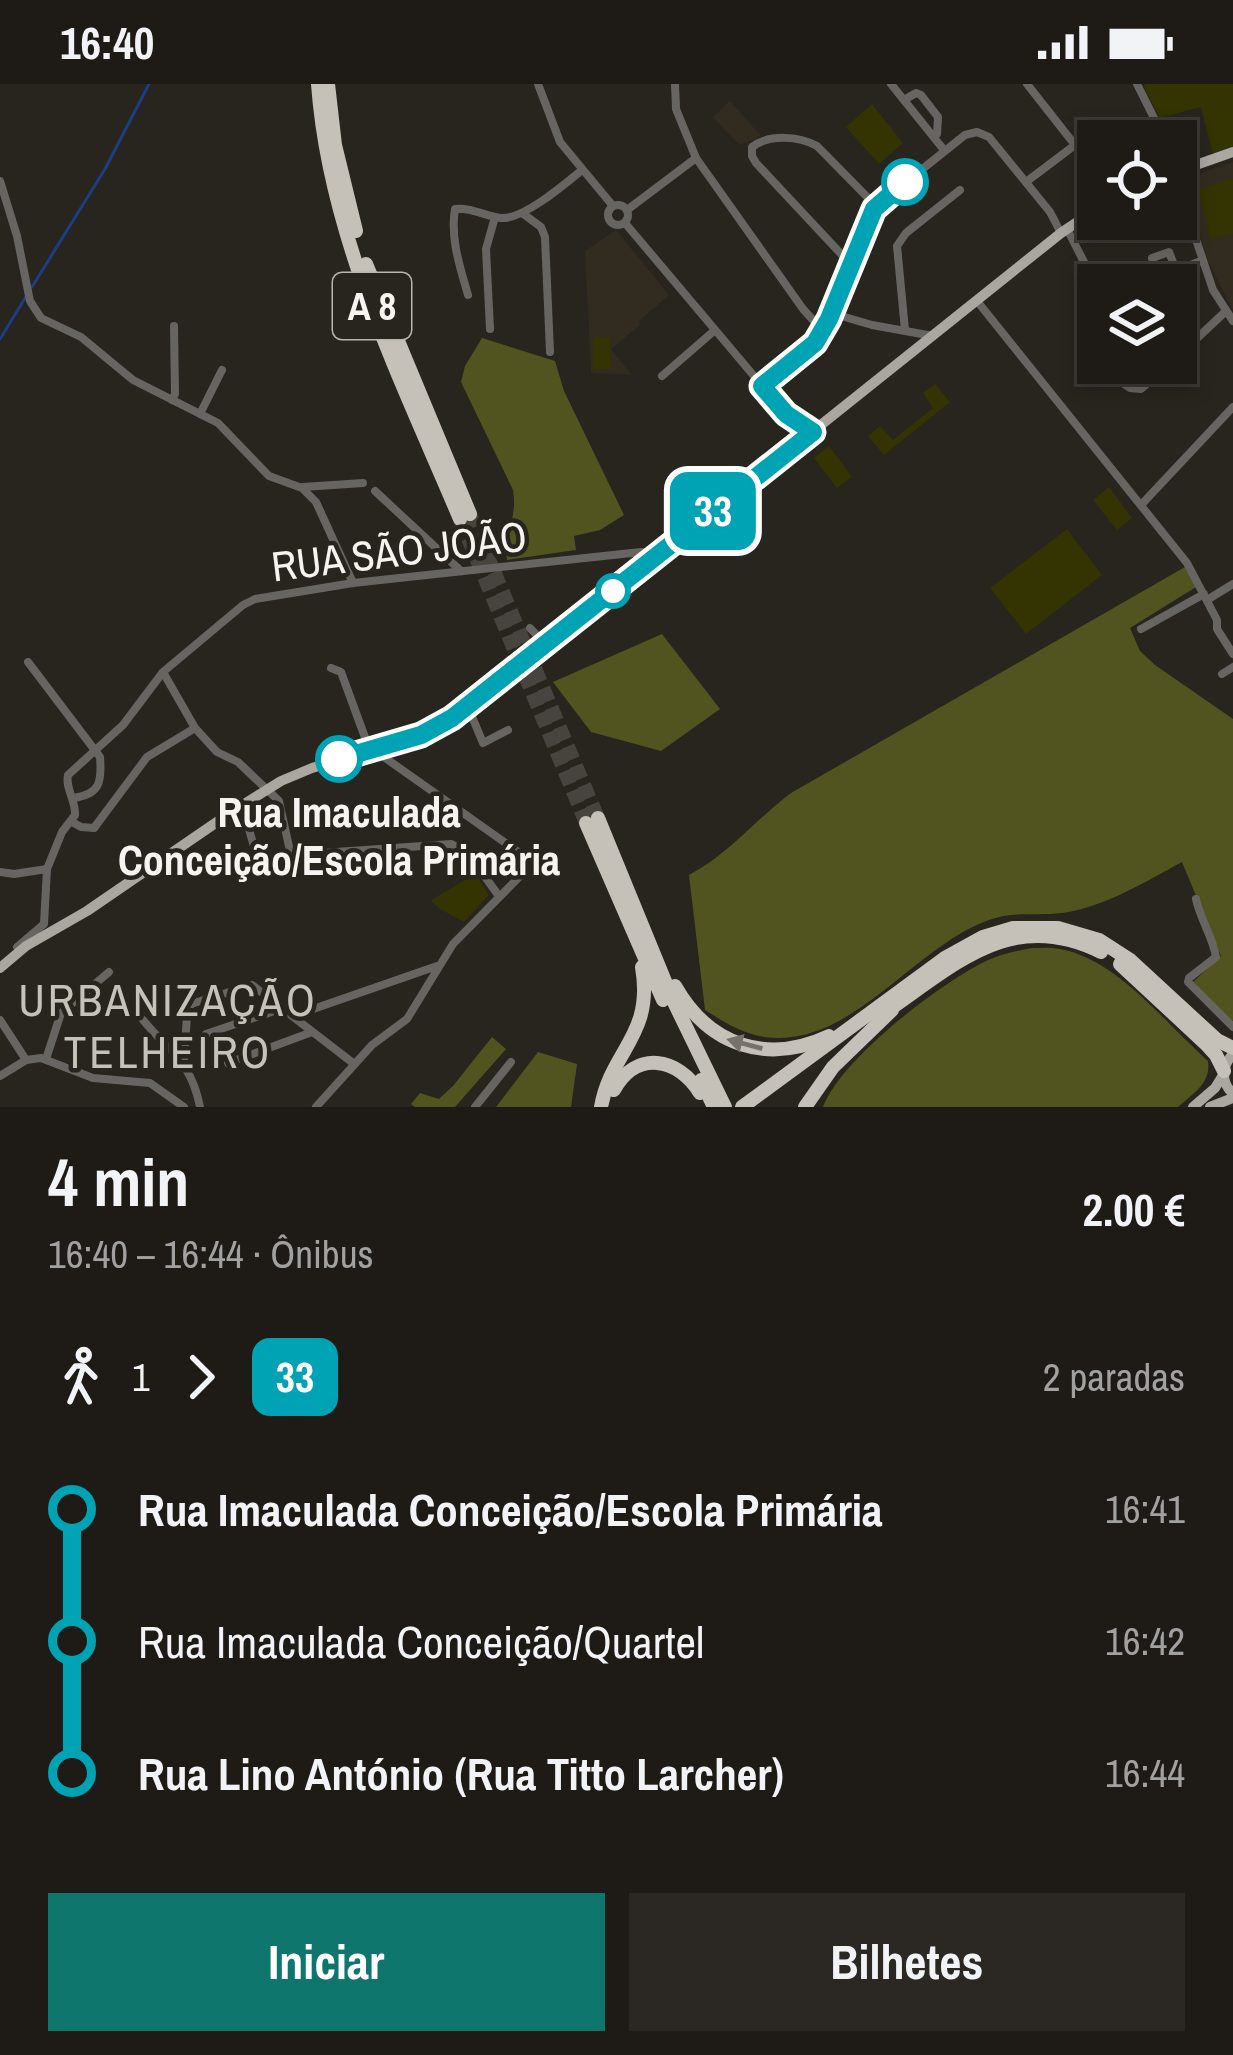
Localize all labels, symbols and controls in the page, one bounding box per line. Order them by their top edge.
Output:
text: 16:40 [60,12,154,73]
map controls [1077,120,1197,384]
button: locate [1077,120,1197,240]
unlabelled marker [883,160,927,204]
button: layers [1077,264,1197,384]
road number: A 8 [333,273,411,339]
line badge: 33 [659,472,767,550]
text: 33 [694,483,732,539]
street label: RUA SÃO JOÃO [268,508,530,594]
unlabelled marker [597,575,629,607]
marker: Rua Imaculada Conceição/Escola Primária [317,737,361,781]
place label: Rua Imaculada Conceição/Escola Primária [118,784,560,888]
district label: URBANIZAÇÃO TELHEIRO [18,969,318,1082]
one-way arrow [726,1033,763,1052]
text: 4 min [48,1138,189,1227]
text: 2.00 € [1082,1179,1185,1240]
text: 16:40 – 16:44 · Ônibus [48,1228,373,1280]
icon: walk [48,1344,114,1410]
icon: forward [168,1344,234,1410]
text: 33 [276,1349,314,1405]
text: 1 [132,1351,150,1403]
text: 2 paradas [1043,1351,1185,1403]
text: Rua Imaculada Conceição/Escola Primária [138,1479,883,1540]
text: 16:41 [1105,1483,1185,1535]
text: Rua Imaculada Conceição/Quartel [138,1611,704,1672]
text: 16:42 [1105,1615,1185,1667]
text: Rua Lino António (Rua Titto Larcher) [138,1743,784,1804]
text: 16:44 [1105,1747,1185,1799]
button: Iniciar [48,1893,605,2031]
button: Bilhetes [629,1893,1185,2031]

